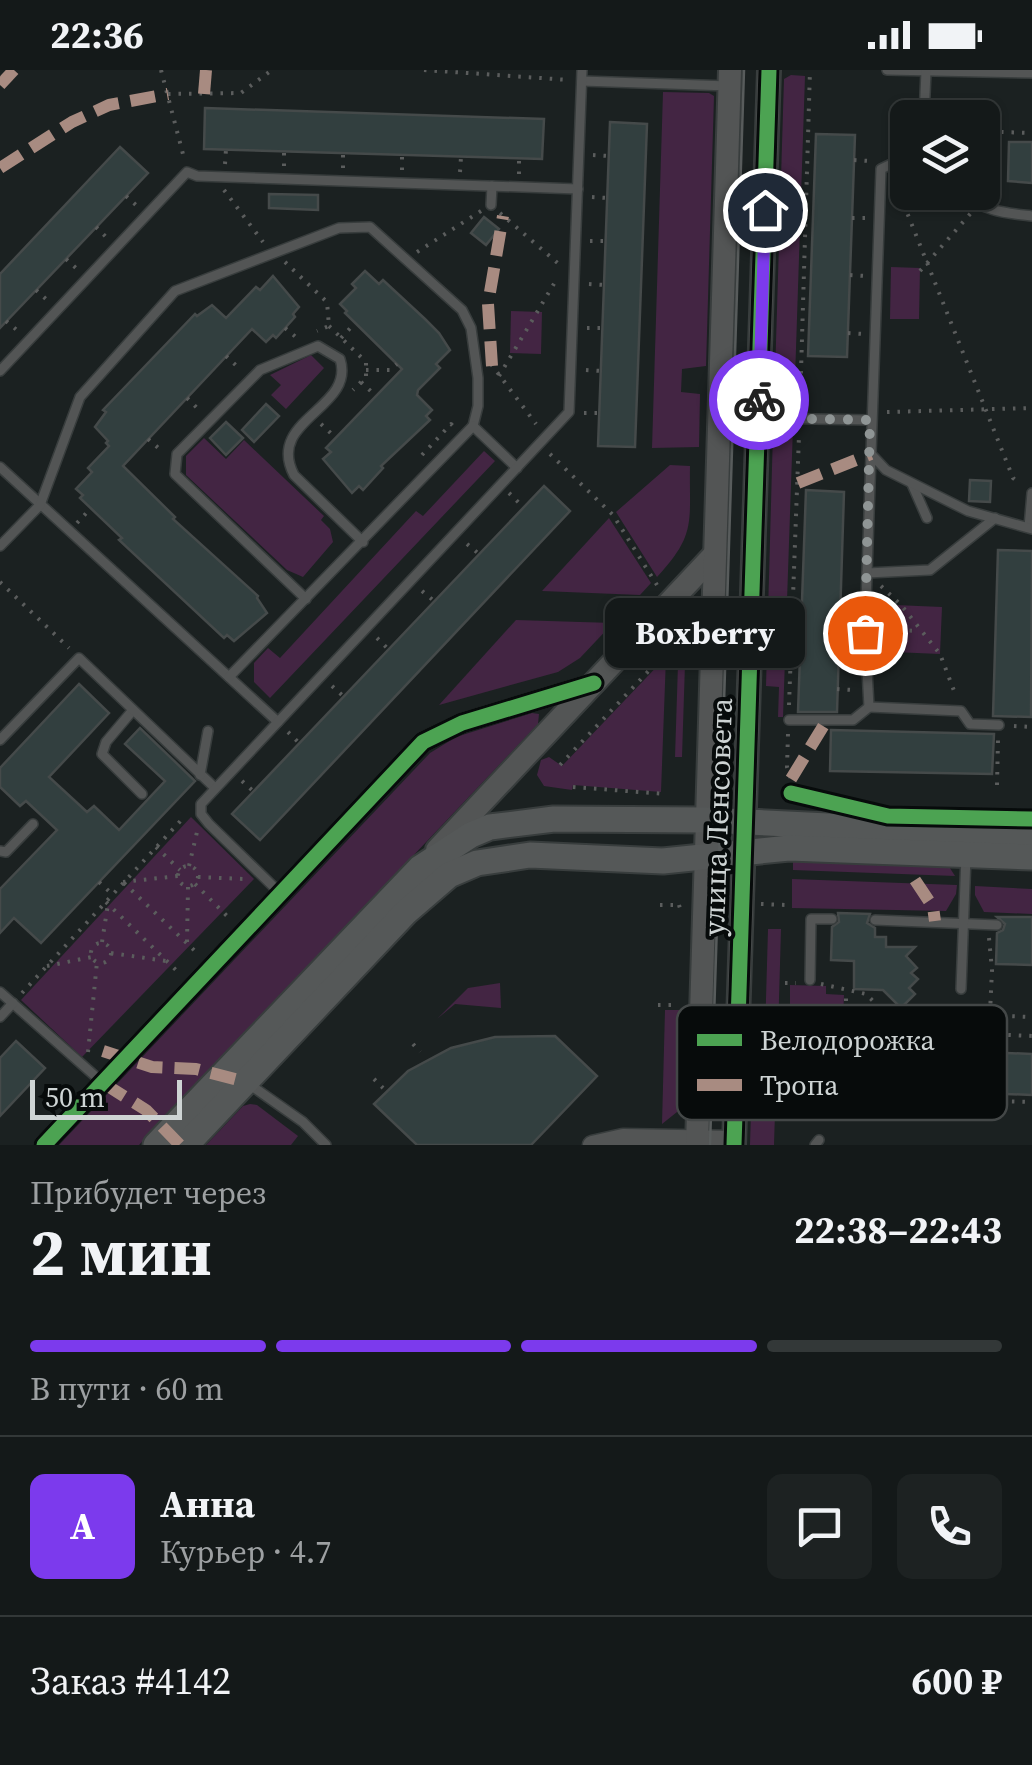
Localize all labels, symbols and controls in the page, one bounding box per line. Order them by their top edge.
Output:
text: 22:36 [50,9,144,61]
map controls [890,100,1000,210]
button: layers [890,100,1000,210]
pin [723,168,808,253]
icon: home [738,183,793,238]
courier [709,350,809,450]
icon: bike [732,373,787,428]
pin [823,591,908,676]
callout: Boxberry [605,598,805,668]
icon: bag [838,606,893,661]
text: Boxberry [635,611,775,655]
street label: улица Ленсовета [693,696,742,937]
legend [677,1005,1007,1120]
text: Велодорожка [760,1021,935,1059]
text: Тропа [760,1066,839,1104]
scale bar [30,1075,182,1120]
text: 50 m [45,1078,105,1116]
text: Прибудет через [30,1171,266,1215]
text: 22:38–22:43 [794,1204,1002,1256]
text: 2 мин [30,1208,212,1297]
text: В пути · 60 m [30,1367,224,1411]
button: chat [767,1474,872,1579]
button: phone [897,1474,1002,1579]
text: Анна [160,1478,255,1530]
text: А [70,1500,95,1552]
text: Курьер · 4.7 [160,1530,331,1574]
text: Заказ #4142 [30,1655,231,1707]
text: 600 ₽ [911,1655,1002,1707]

